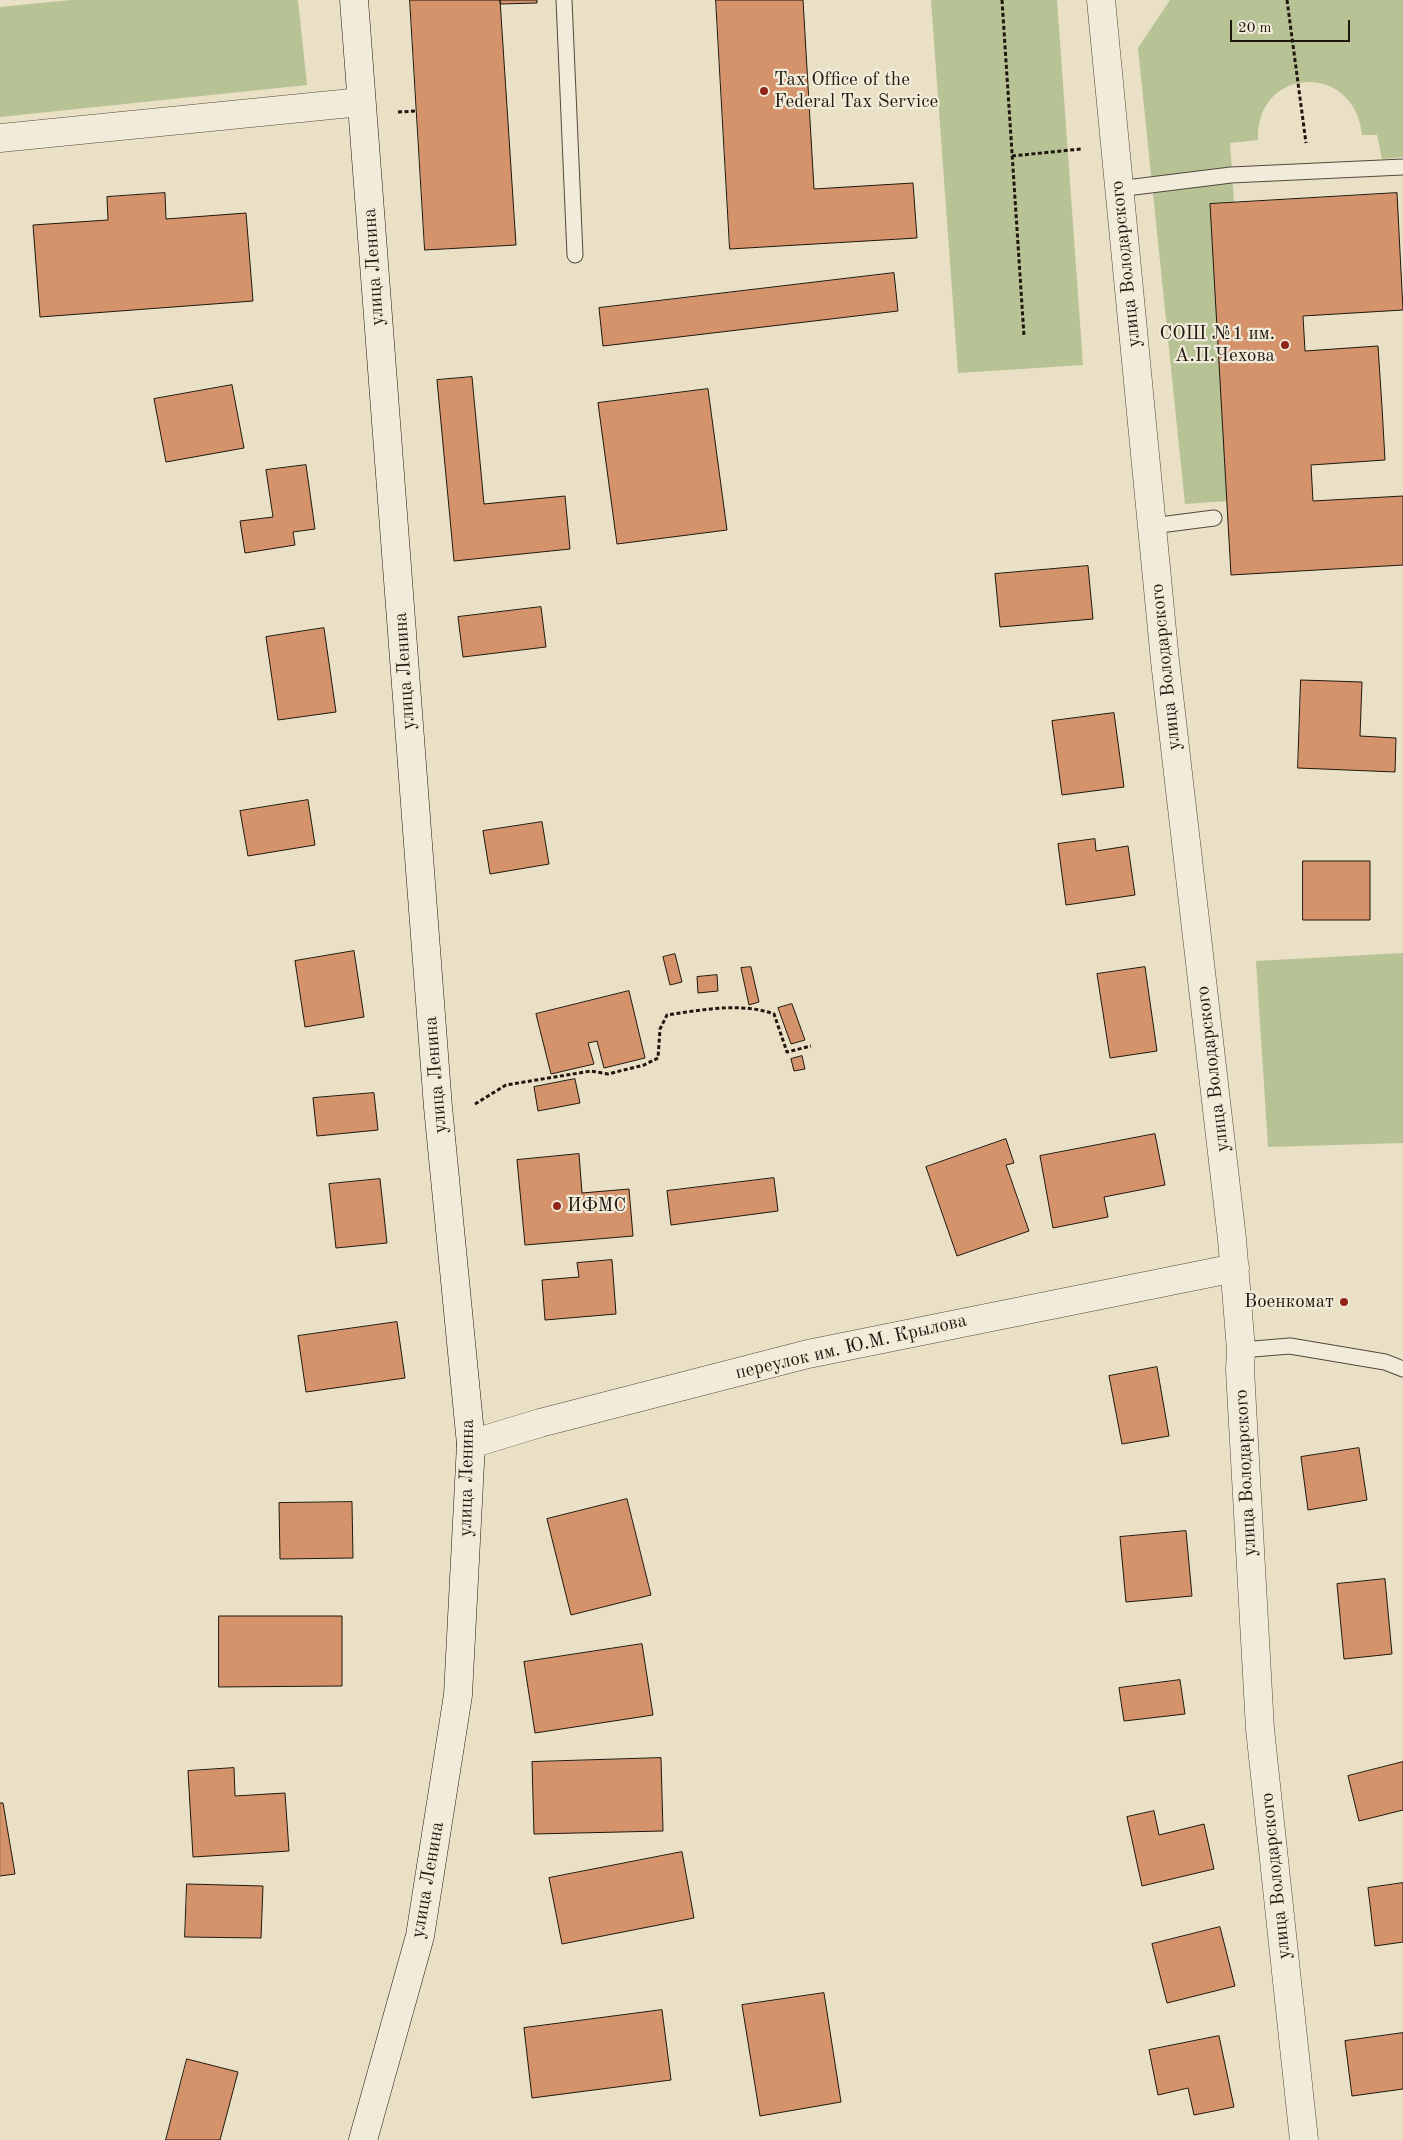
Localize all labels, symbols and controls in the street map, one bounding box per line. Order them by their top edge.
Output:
scale bar [1233,10,1353,42]
text: 20 m [1238,21,1272,36]
place label: Tax Office of the Federal Tax Service [774,69,938,113]
marker: Tax Office of the Federal Tax Service [758,85,770,97]
street label: улица Володарского [1106,180,1146,348]
street label: улица Ленина [359,207,389,327]
place label: СОШ №1 им. А.П.Чехова [1160,323,1275,367]
marker: СОШ №1 им. А.П.Чехова [1279,339,1291,351]
street label: улица Володарского [1146,583,1186,751]
street label: улица Ленина [390,611,420,731]
street label: улица Володарского [1191,985,1235,1153]
street label: улица Ленина [420,1015,452,1135]
place label: ИФМС [567,1195,626,1217]
marker: ИФМС [551,1200,563,1212]
place label: Военкомат [1244,1291,1334,1313]
marker: Военкомат [1338,1296,1350,1308]
street label: переулок им. Ю.М. Крылова [733,1309,969,1385]
street label: улица Володарского [1230,1389,1262,1557]
street label: улица Ленина [455,1419,479,1537]
street label: улица Володарского [1256,1792,1296,1960]
street label: улица Ленина [407,1820,449,1940]

